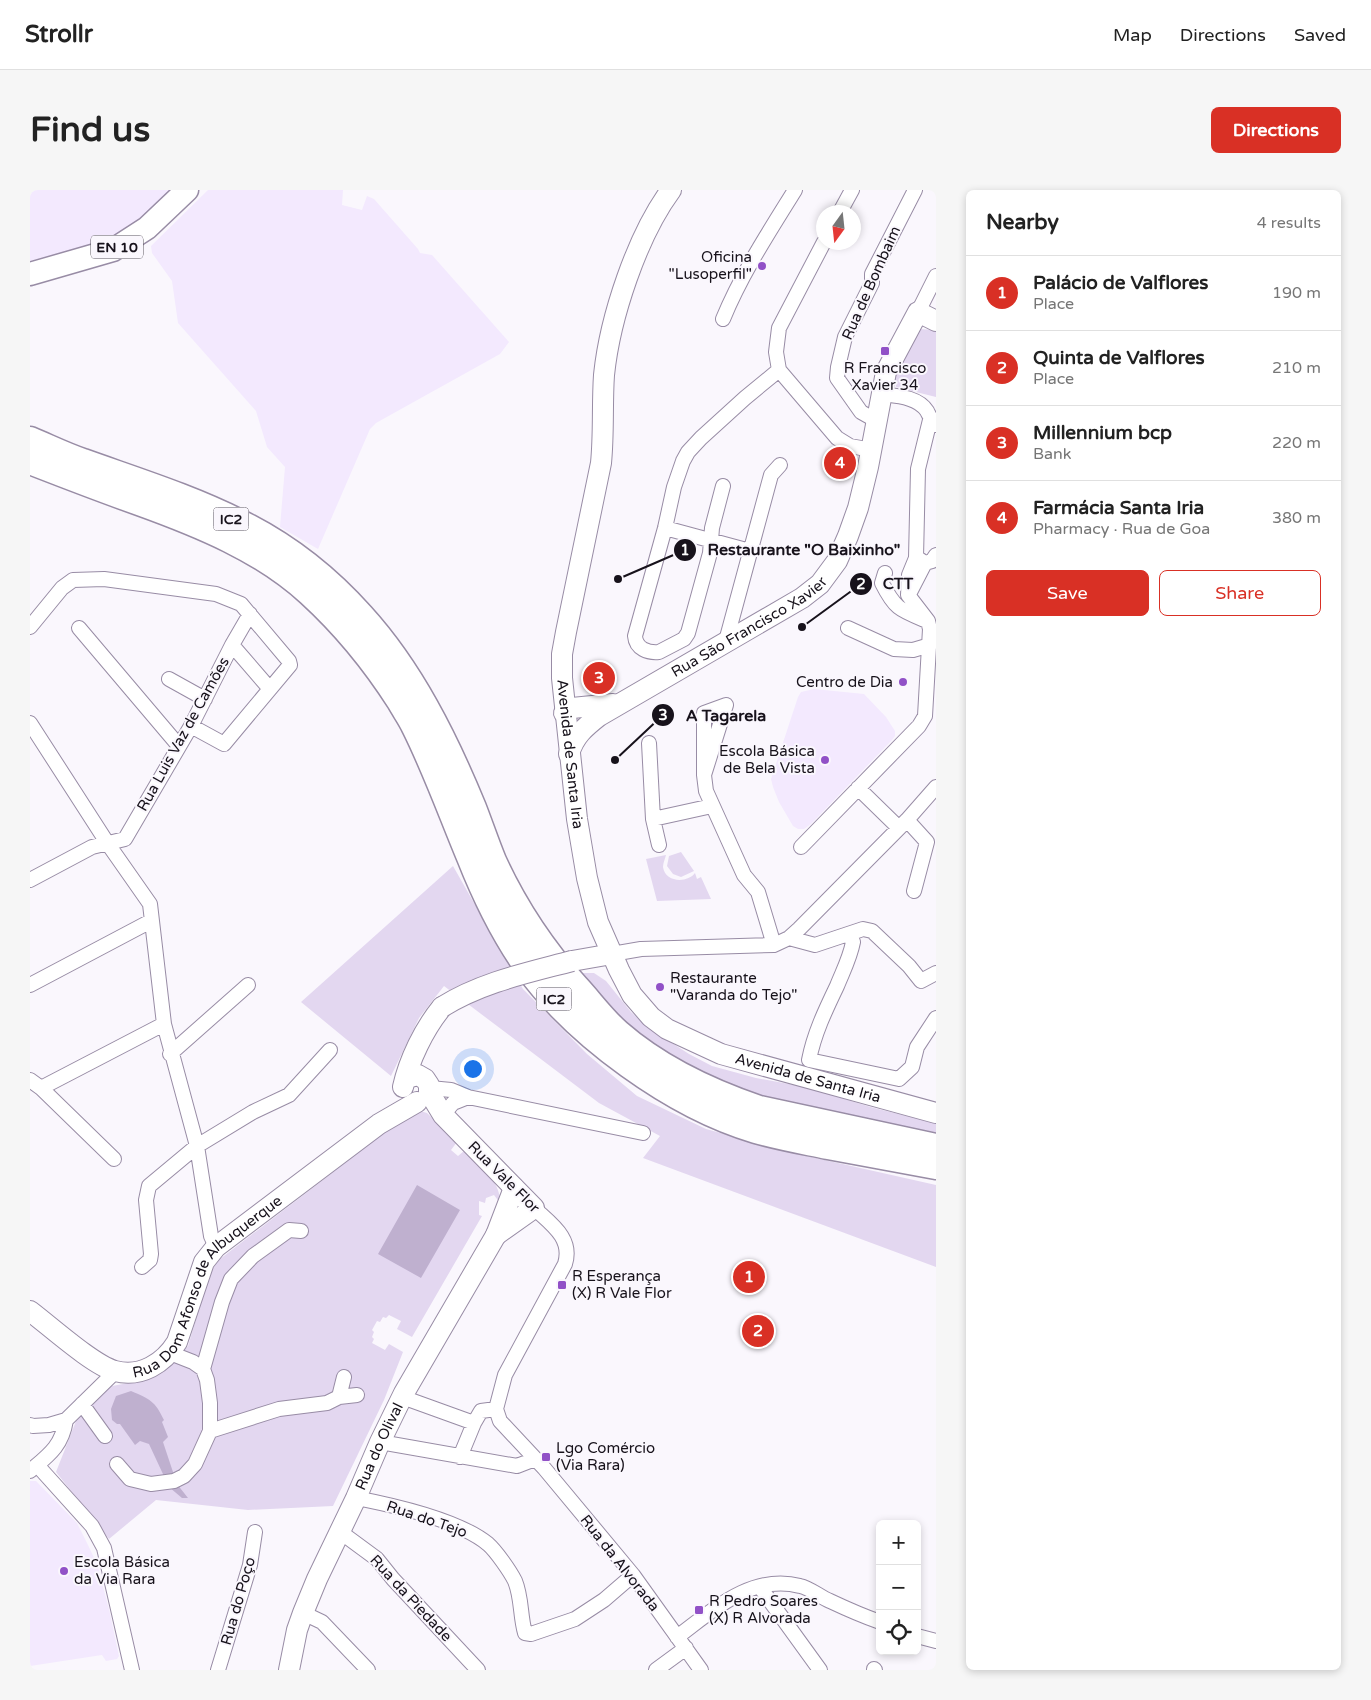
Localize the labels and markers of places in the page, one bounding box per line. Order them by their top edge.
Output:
place label: Oficina "Lusoperfil" [669,248,752,283]
marker: Oficina "Lusoperfil" [756,260,768,272]
marker: R Francisco Xavier 34 [879,345,891,357]
place label: R Francisco Xavier 34 [844,359,926,394]
pin: 4 [824,444,856,482]
callout: Restaurante "O Baixinho" [672,534,910,565]
callout: CTT [848,568,924,599]
pin: 3 [583,659,615,697]
place label: Centro de Dia [796,673,893,691]
marker: Centro de Dia [897,676,909,688]
callout: A Tagarela [651,700,776,731]
place label: Escola Básica de Bela Vista [719,742,815,777]
marker: Escola Básica de Bela Vista [819,754,831,766]
place label: Restaurante "Varanda do Tejo" [670,969,797,1004]
marker: Restaurante "Varanda do Tejo" [654,981,666,993]
pin: 1 [733,1258,765,1296]
place label: R Esperança (X) R Vale Flor [572,1267,672,1302]
marker: R Esperança (X) R Vale Flor [556,1279,568,1291]
pin: 2 [742,1312,774,1350]
place label: Lgo Comércio (Via Rara) [556,1439,655,1474]
marker: Lgo Comércio (Via Rara) [540,1451,552,1463]
place label: Escola Básica da Via Rara [74,1553,170,1588]
marker: Escola Básica da Via Rara [58,1565,70,1577]
place label: R Pedro Soares (X) R Alvorada [709,1592,818,1627]
marker: R Pedro Soares (X) R Alvorada [693,1604,705,1616]

